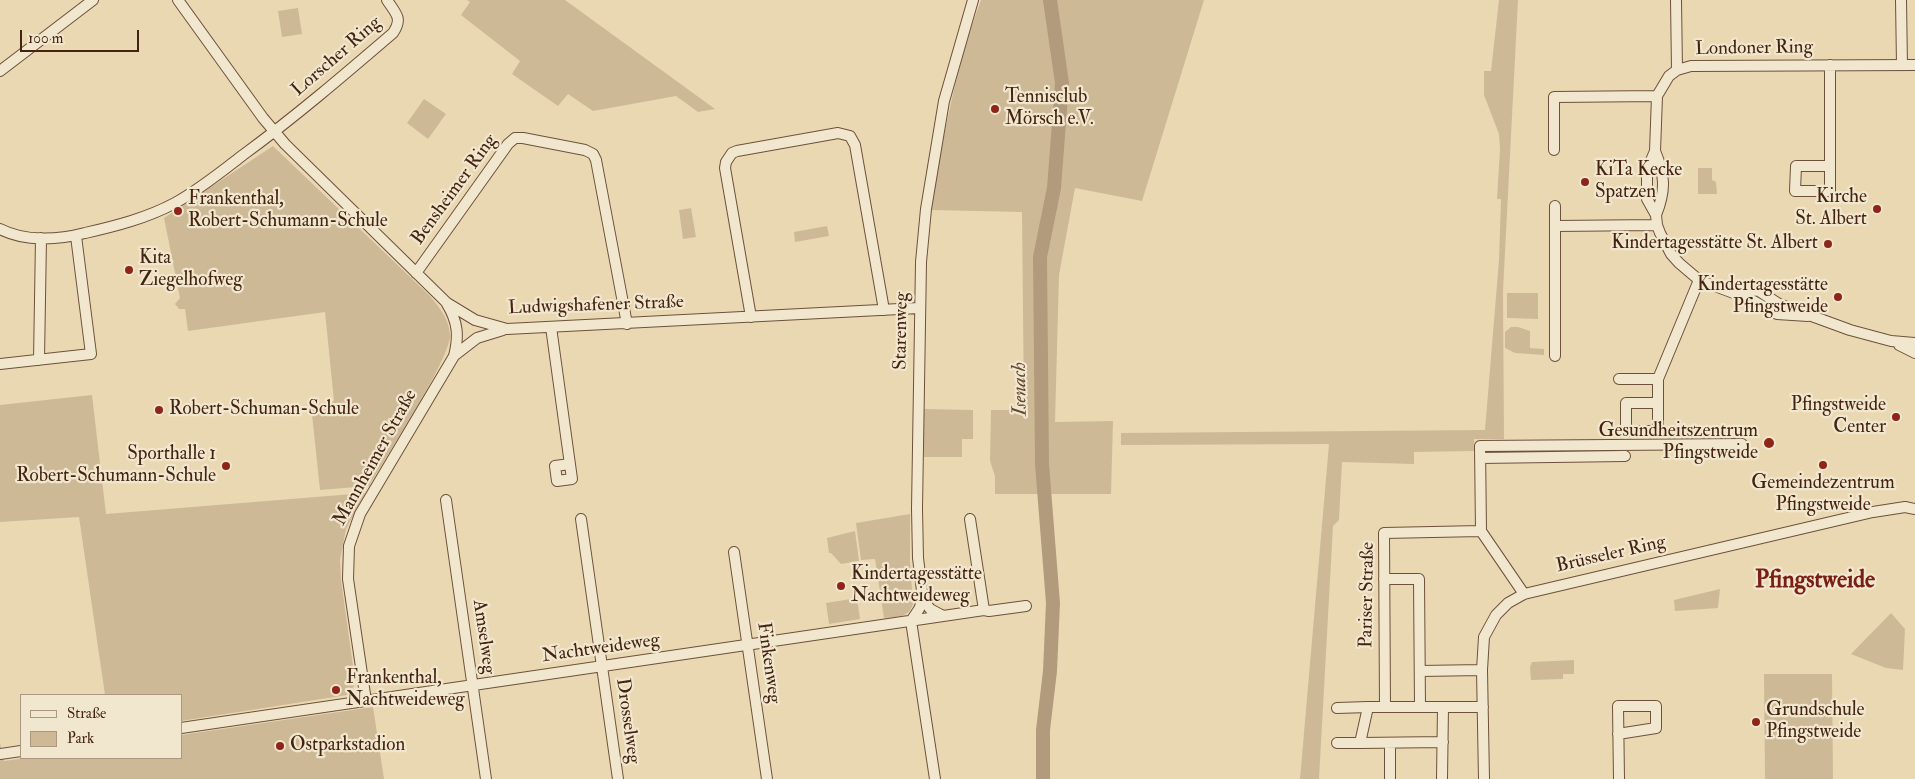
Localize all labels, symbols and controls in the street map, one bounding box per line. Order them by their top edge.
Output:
street label: Lorscher Ring [288,12,386,102]
scale bar [22,20,141,52]
text: 100 m [28,29,63,48]
street label: Londoner Ring [1695,37,1813,61]
place label: Tennisclub Mörsch e.V. [1005,87,1094,131]
marker: Tennisclub Mörsch e.V. [989,103,1001,115]
street label: Bensheimer Ring [407,130,503,250]
place label: KiTa Kecke Spatzen [1595,160,1682,204]
marker: KiTa Kecke Spatzen [1579,176,1591,188]
place label: Kirche St. Albert [1795,187,1867,231]
place label: Frankenthal, Robert-Schumann-Schule [188,189,388,233]
marker: Kirche St. Albert [1871,203,1883,215]
marker: Frankenthal, Robert-Schumann-Schule [172,205,184,217]
place label: Kindertagesstätte St. Albert [1611,233,1818,255]
marker: Kindertagesstätte St. Albert [1822,238,1834,250]
place label: Kita Ziegelhofweg [139,248,242,292]
marker: Kita Ziegelhofweg [123,264,135,276]
place label: Kindertagesstätte Pfingstweide [1697,275,1828,319]
marker: Kindertagesstätte Pfingstweide [1832,291,1844,303]
street label: Ludwigshafener Straße [508,292,684,320]
street label: Starenweg [890,292,914,370]
water label: Isenach [1009,362,1033,416]
street label: Mannheimer Straße [329,386,423,530]
place label: Pfingstweide Center [1791,395,1886,439]
place label: Robert-Schuman-Schule [169,399,359,421]
marker: Robert-Schuman-Schule [153,404,165,416]
marker: Pfingstweide Center [1890,411,1902,423]
place label: Gesundheitszentrum Pfingstweide [1599,421,1758,465]
marker: Gesundheitszentrum Pfingstweide [1762,436,1776,450]
place label: Sporthalle 1 Robert-Schumann-Schule [16,444,216,488]
marker: Gemeindezentrum Pfingstweide [1817,459,1829,471]
marker: Sporthalle 1 Robert-Schumann-Schule [220,460,232,472]
place label: Gemeindezentrum Pfingstweide [1751,473,1895,517]
street label: Brüsseler Ring [1554,531,1668,579]
street label: Pariser Straße [1356,542,1380,648]
place label: Kindertagesstätte Nachtweideweg [851,564,982,608]
district label: Pfingstweide [1755,568,1875,596]
marker: Kindertagesstätte Nachtweideweg [835,580,847,592]
street label: Amselweg [467,598,499,676]
street label: Finkenweg [751,621,785,705]
street label: Nachtweideweg [541,629,661,669]
place label: Frankenthal, Nachtweideweg [346,668,465,712]
street label: Drosselweg [610,677,644,765]
marker: Frankenthal, Nachtweideweg [330,684,342,696]
legend [20,694,182,759]
place label: Grundschule Pfingstweide [1766,700,1865,744]
text: Straße [67,704,106,723]
marker: Grundschule Pfingstweide [1750,716,1762,728]
text: Park [67,729,94,748]
place label: Ostparkstadion [290,735,405,757]
marker: Ostparkstadion [274,740,286,752]

